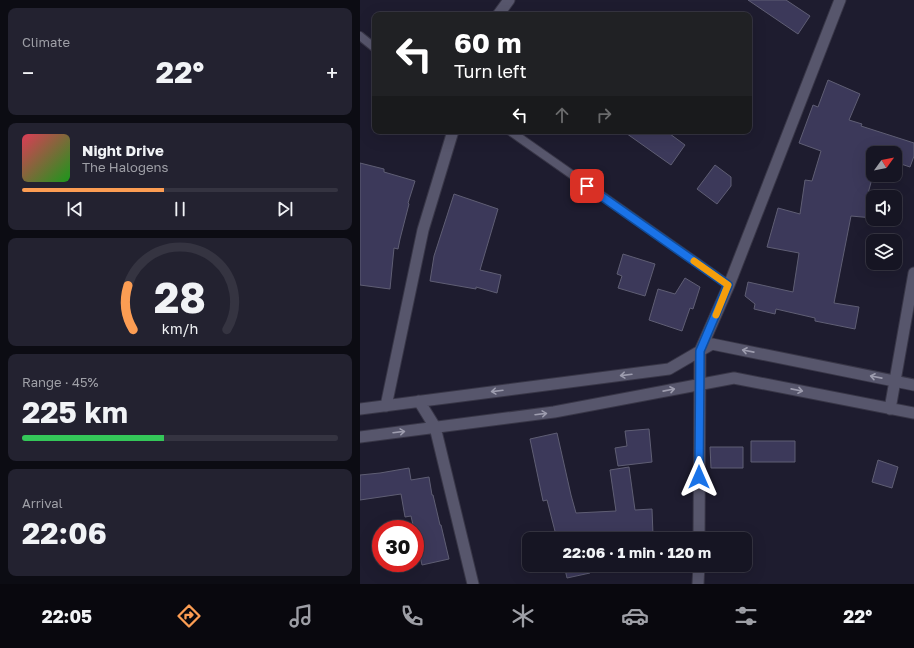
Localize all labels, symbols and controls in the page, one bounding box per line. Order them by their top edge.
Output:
text: 60 m [454,26,521,59]
icon: left [388,28,440,80]
text: Climate [22,34,70,50]
text: 22° [156,54,204,90]
text: − [22,59,34,86]
text: + [326,59,338,86]
text: Turn left [454,60,527,82]
icon: left [509,104,531,126]
icon: ahead [551,104,573,126]
icon: right [593,104,615,126]
text: Night Drive [82,141,164,159]
north arrow [866,146,902,182]
map controls [866,146,902,270]
text: The Halogens [82,159,168,175]
pin [570,169,604,203]
icon: arrive [576,175,598,197]
button: sound [866,190,902,226]
icon: previous [64,198,86,220]
icon: pause [169,198,191,220]
icon: next [274,198,296,220]
button: layers [866,234,902,270]
text: 28 [154,272,206,322]
text: km/h [162,320,198,337]
one-way arrow [742,347,755,355]
one-way arrow [620,371,633,379]
one-way arrow [870,373,883,381]
text: Range · 45% [22,374,98,390]
one-way arrow [662,386,675,394]
one-way arrow [790,387,803,395]
one-way arrow [491,388,504,395]
text: 225 km [22,394,128,430]
one-way arrow [535,410,548,417]
one-way arrow [392,428,405,436]
position arrow [678,456,720,498]
text: Arrival [22,495,63,511]
text: 22:06 [22,515,107,551]
speed limit sign: 30 [372,520,424,572]
text: 22:06 · 1 min · 120 m [563,543,711,561]
icon: directions [175,602,203,630]
icon: music [287,602,315,630]
icon: phone [398,602,426,630]
icon: climate [509,602,537,630]
icon: car [621,602,649,630]
icon: filters [732,602,760,630]
text: 22:05 [42,605,92,627]
text: 22° [843,605,872,627]

